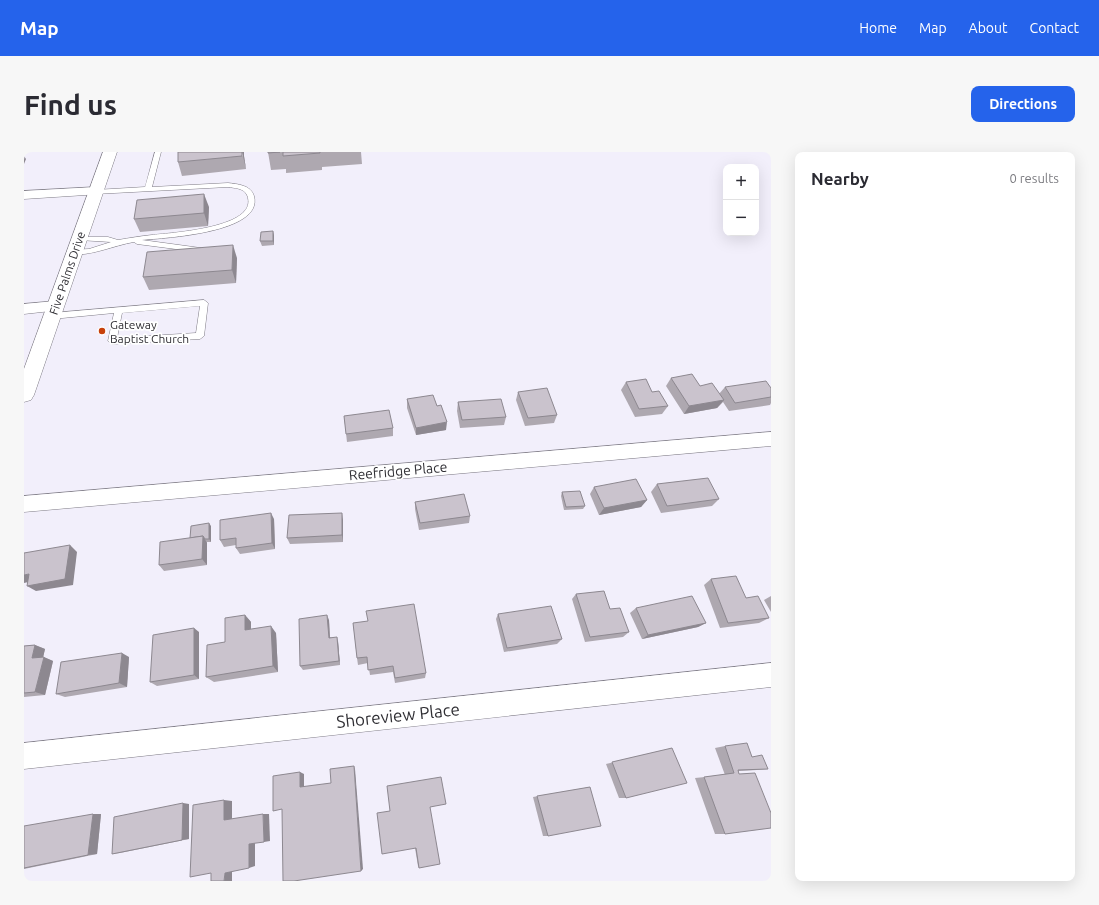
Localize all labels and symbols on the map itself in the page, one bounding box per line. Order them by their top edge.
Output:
street label: Five Palms Drive [47,230,87,316]
place label: Gateway Baptist Church [110,318,189,345]
marker: Gateway Baptist Church [97,326,107,336]
street label: Reefridge Place [348,459,448,483]
street label: Shoreview Place [335,699,461,731]

